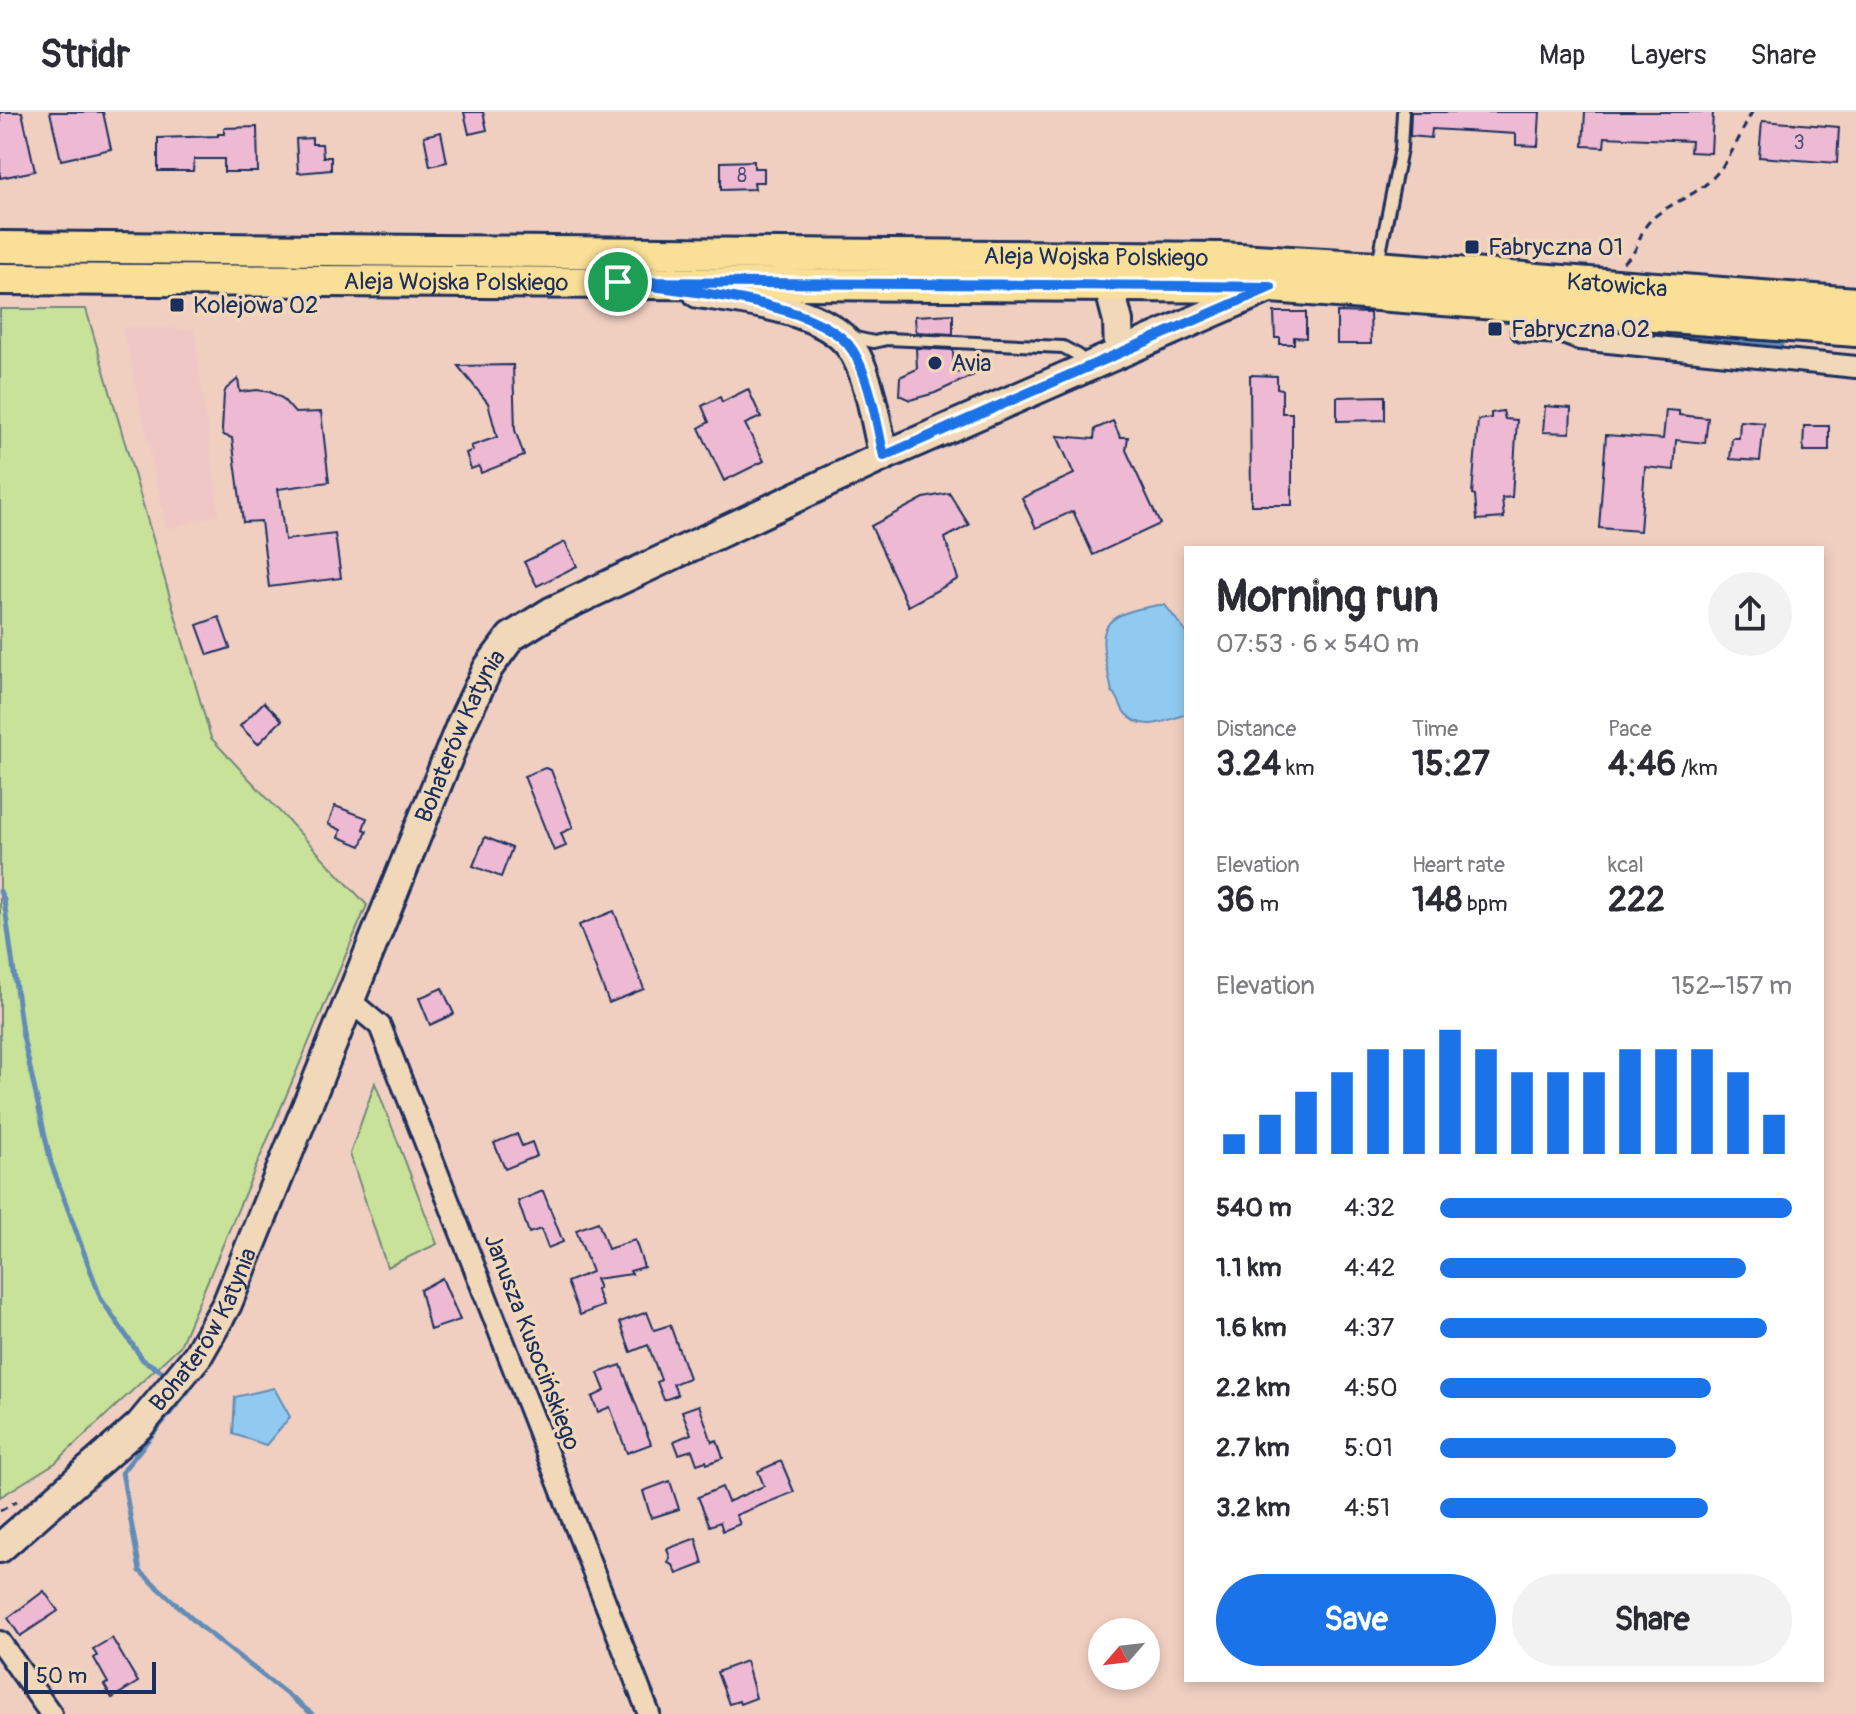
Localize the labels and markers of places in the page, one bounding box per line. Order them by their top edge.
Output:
place label: Fabryczna 01 [1488,233,1623,262]
marker: Fabryczna 01 [1463,238,1481,256]
pin [584,248,652,316]
place label: Kolejowa 02 [193,291,318,320]
marker: Kolejowa 02 [168,296,186,314]
place label: Fabryczna 02 [1511,315,1650,344]
marker: Fabryczna 02 [1486,320,1504,338]
place label: Avia [951,349,991,378]
marker: Avia [926,354,944,372]

